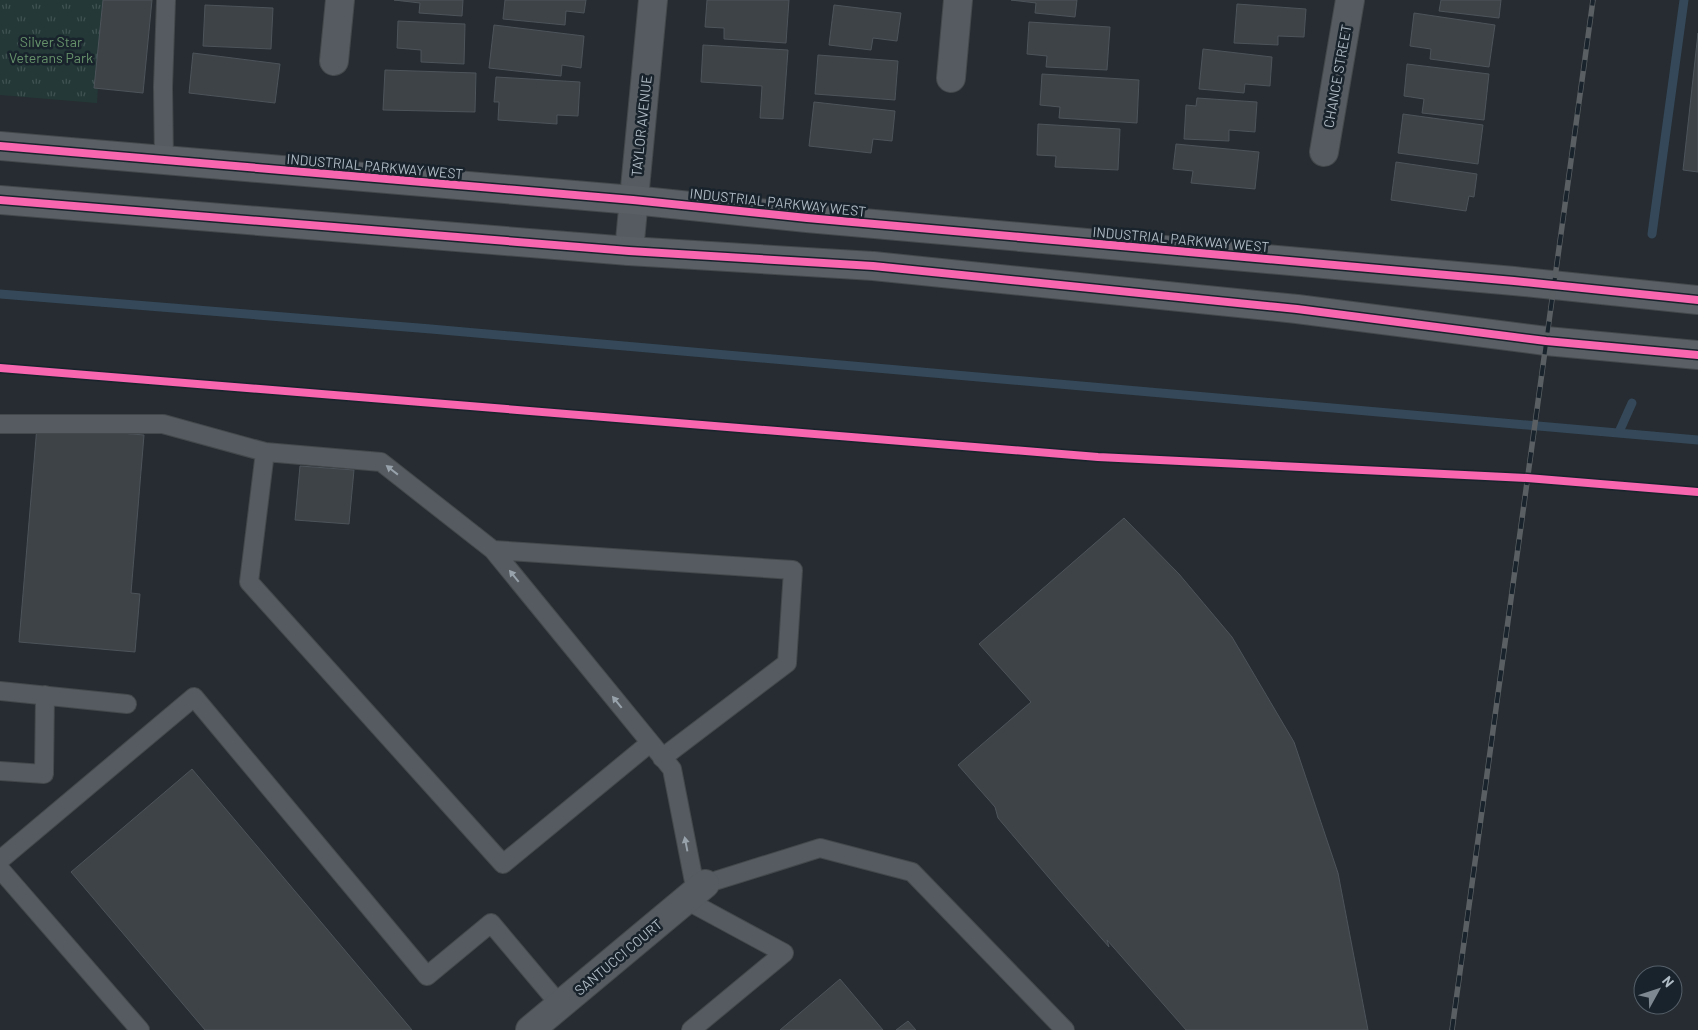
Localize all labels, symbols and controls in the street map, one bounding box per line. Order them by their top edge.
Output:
street label: CHANCE STREET [1320,23,1354,129]
park label: Silver Star Veterans Park [9,33,93,66]
street label: TAYLOR AVENUE [627,74,655,178]
street label: INDUSTRIAL PARKWAY WEST [286,150,464,182]
street label: INDUSTRIAL PARKWAY WEST [689,184,867,220]
street label: INDUSTRIAL PARKWAY WEST [1092,223,1270,255]
one-way arrow [386,465,399,476]
one-way arrow [509,570,520,583]
one-way arrow [612,696,623,709]
one-way arrow [682,836,690,852]
street label: SANTUCCI COURT [571,915,665,999]
north arrow [1633,965,1683,1015]
text: N [1659,972,1678,990]

